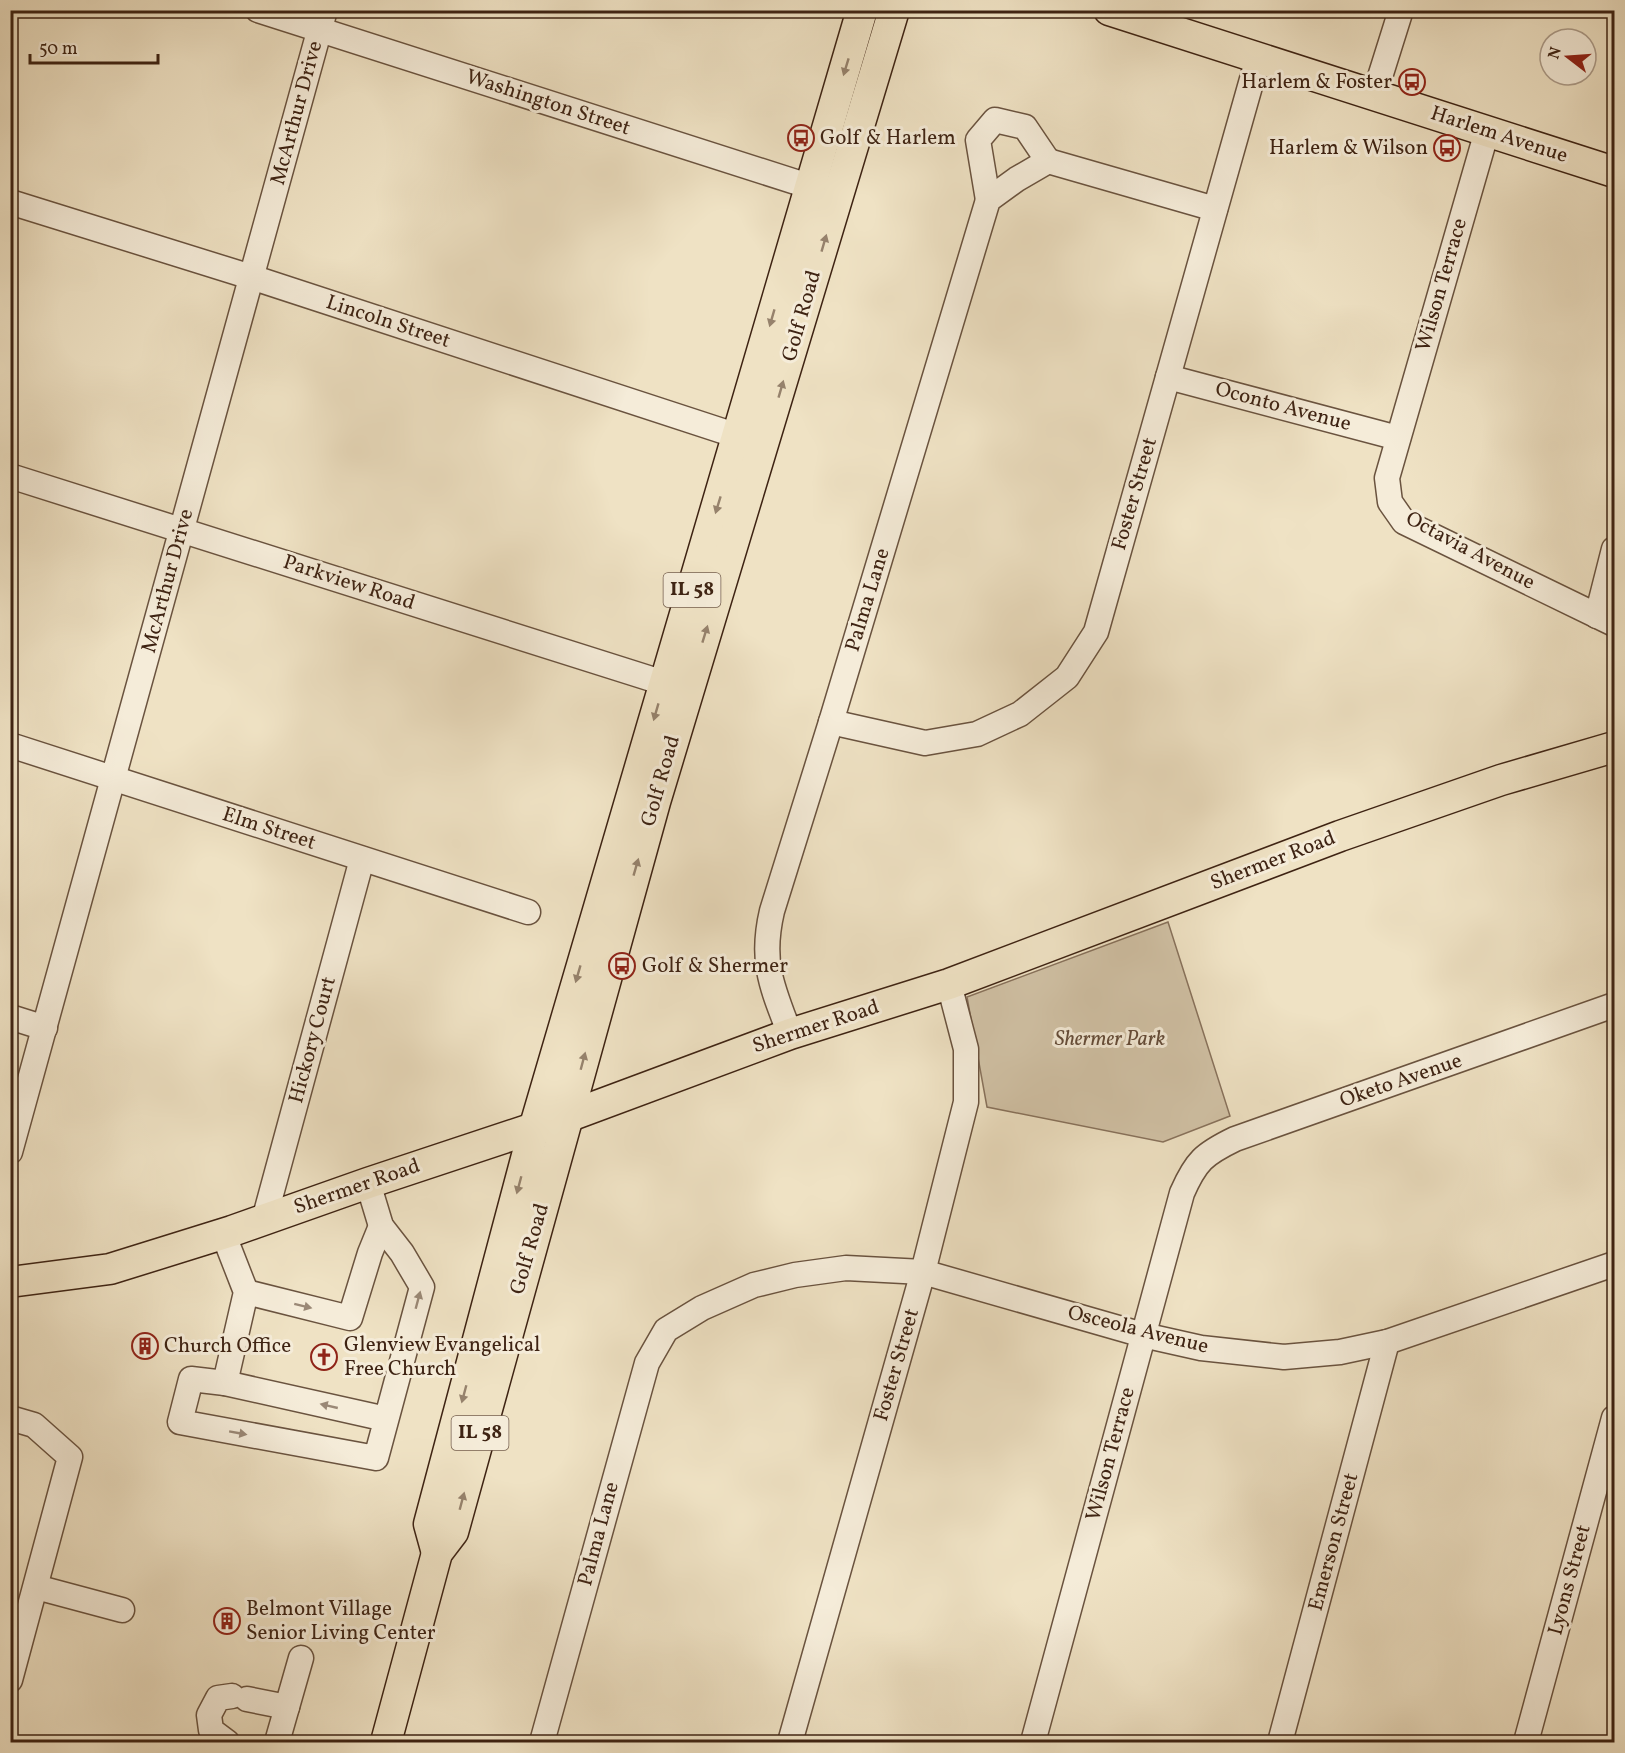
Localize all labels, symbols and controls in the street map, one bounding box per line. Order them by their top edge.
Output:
scale bar [30,27,158,65]
north arrow [1538,27,1598,87]
text: 50 m [39,37,78,62]
street label: McArthur Drive [264,38,330,188]
text: N [1543,44,1568,62]
one-way arrow [841,58,850,76]
street label: Washington Street [462,63,634,143]
bus stop icon: Harlem & Foster [1397,67,1427,97]
place label: Harlem & Foster [1241,68,1392,97]
street label: Harlem Avenue [1427,99,1571,171]
bus stop icon: Golf & Harlem [786,123,816,153]
place label: Golf & Harlem [820,124,956,153]
bus stop icon: Harlem & Wilson [1432,133,1462,163]
place label: Harlem & Wilson [1269,134,1428,163]
street label: Wilson Terrace [1409,215,1475,355]
one-way arrow [820,234,829,252]
street label: Golf Road [775,267,829,365]
street label: Lincoln Street [322,288,454,356]
one-way arrow [767,309,776,327]
street label: Oconto Avenue [1212,375,1354,439]
one-way arrow [777,380,786,398]
street label: Foster Street [1105,434,1165,554]
one-way arrow [713,496,722,514]
street label: Octavia Avenue [1400,505,1540,597]
street label: McArthur Drive [135,506,201,656]
street label: Palma Lane [839,545,898,655]
street label: Parkview Road [279,548,419,618]
road number: IL 58 [664,573,720,607]
one-way arrow [701,625,710,643]
one-way arrow [651,703,660,721]
street label: Golf Road [634,732,688,830]
street label: Elm Street [219,800,319,858]
street label: Shermer Road [1206,824,1340,898]
one-way arrow [632,858,641,876]
bus stop icon: Golf & Shermer [607,951,637,981]
place label: Golf & Shermer [642,952,788,981]
one-way arrow [573,965,582,983]
street label: Hickory Court [282,973,344,1107]
street label: Shermer Road [749,993,883,1061]
park label: Shermer Park [1055,1025,1166,1054]
street label: Oketo Avenue [1336,1046,1466,1115]
one-way arrow [578,1052,588,1070]
street label: Shermer Road [290,1152,424,1222]
one-way arrow [513,1176,523,1194]
street label: Golf Road [503,1200,557,1298]
one-way arrow [414,1291,423,1309]
street label: Osceola Avenue [1064,1298,1212,1362]
one-way arrow [294,1301,312,1311]
street label: Foster Street [867,1305,927,1425]
building icon: Church Office [130,1331,160,1361]
place label: Glenview Evangelical Free Church [344,1331,540,1384]
place label: Church Office [164,1332,291,1361]
church icon: Glenview Evangelical Free Church [309,1342,339,1372]
street label: Wilson Terrace [1079,1384,1143,1524]
one-way arrow [458,1385,468,1403]
one-way arrow [320,1401,338,1411]
road number: IL 58 [452,1416,508,1450]
one-way arrow [228,1429,247,1438]
street label: Emerson Street [1302,1470,1366,1614]
street label: Palma Lane [571,1479,627,1589]
one-way arrow [457,1492,467,1510]
street label: Lyons Street [1541,1521,1599,1639]
place label: Belmont Village Senior Living Center [246,1595,436,1648]
building icon: Belmont Village Senior Living Center [212,1606,242,1636]

